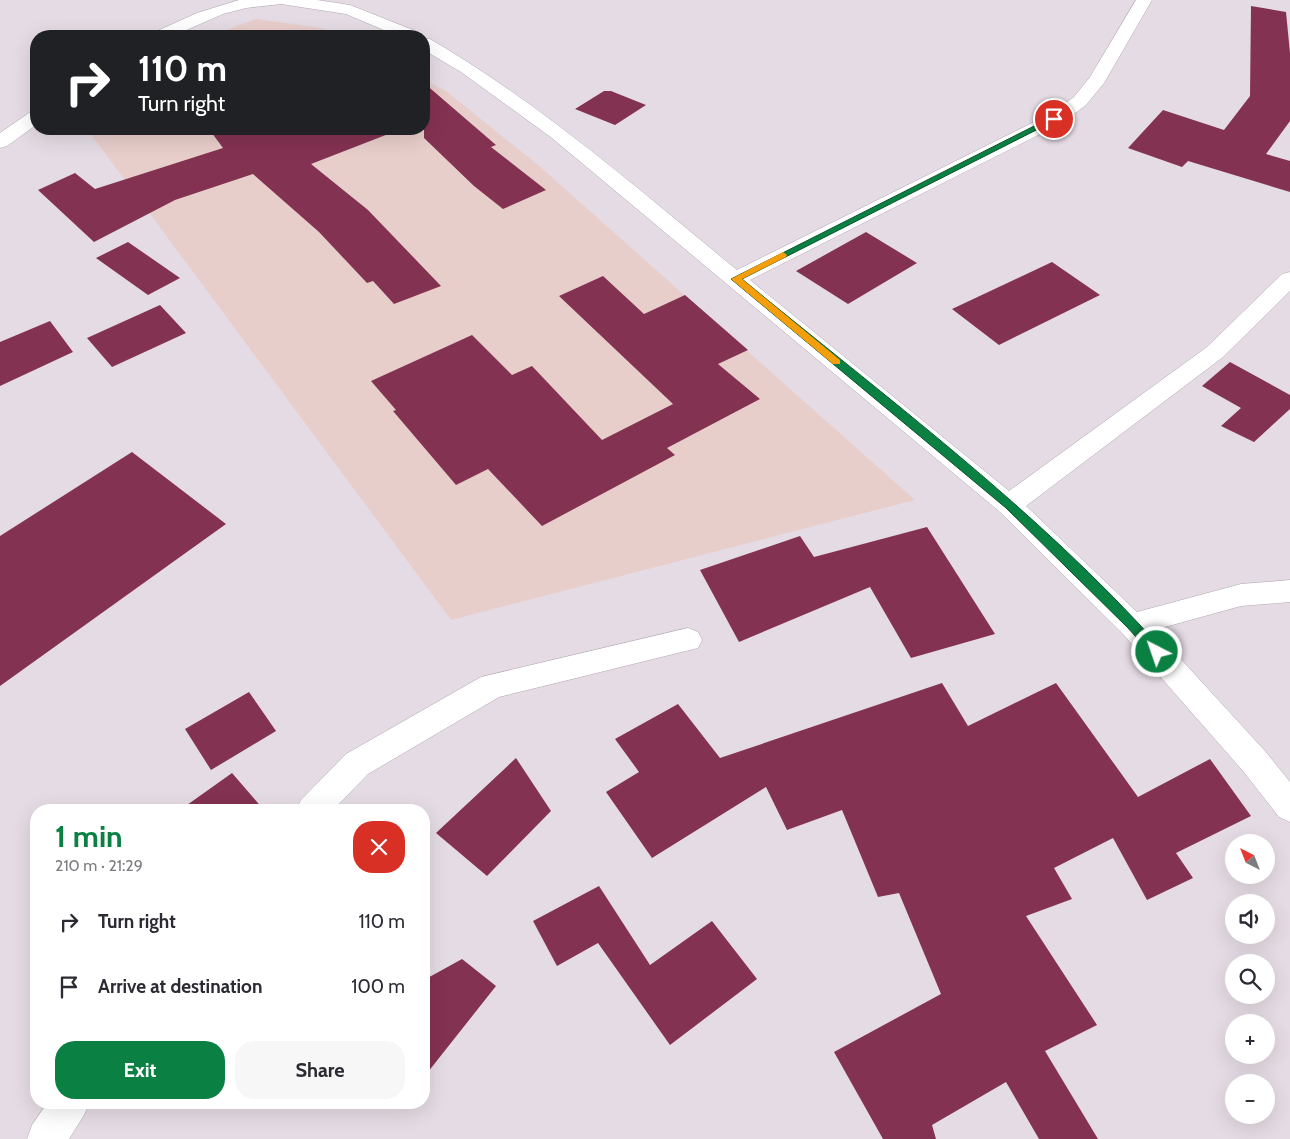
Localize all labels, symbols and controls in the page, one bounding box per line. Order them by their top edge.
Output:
text: 110 m [138,47,227,90]
icon: right [55,50,120,115]
text: Turn right [138,90,225,117]
pin [1033,98,1075,140]
icon: arrive [1040,105,1068,133]
position arrow [1130,625,1182,677]
text: 1 min [55,818,123,855]
button: close [353,821,405,873]
north arrow [1225,834,1275,884]
map controls [1225,834,1275,1124]
text: 210 m · 21:29 [55,856,143,875]
button: sound [1225,894,1275,944]
icon: right [55,908,83,936]
text: Turn right [98,910,176,933]
text: 110 m [358,910,405,933]
button: search [1225,954,1275,1004]
icon: arrive [55,973,83,1001]
text: Arrive at destination [98,975,262,998]
text: 100 m [351,975,405,998]
button: + [1225,1014,1275,1064]
button: Exit [55,1041,225,1099]
button: Share [235,1041,405,1099]
button: − [1225,1074,1275,1124]

